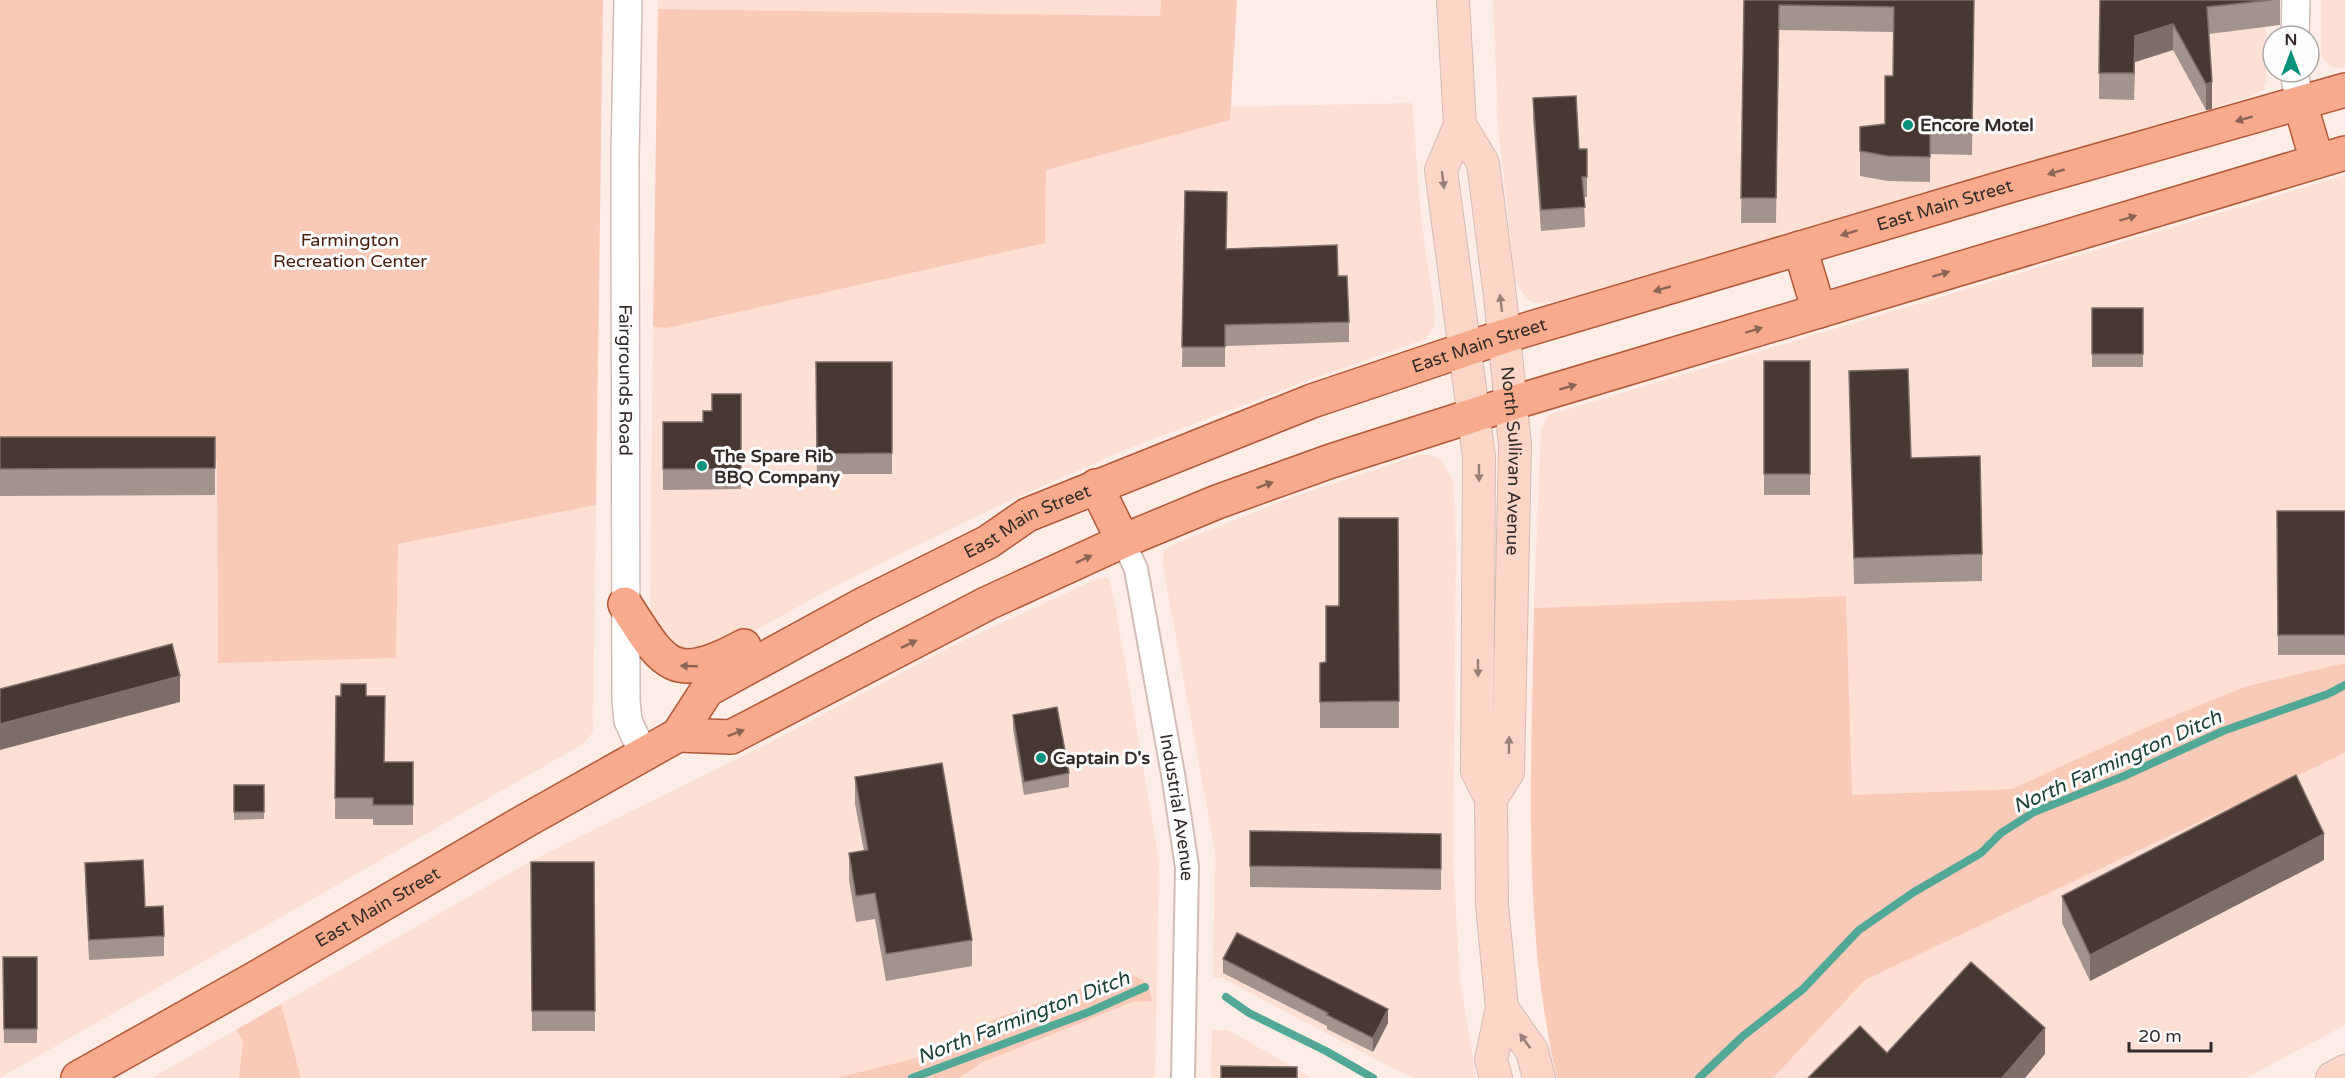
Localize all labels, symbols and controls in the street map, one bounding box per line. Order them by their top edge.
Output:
north arrow [2261,24,2321,84]
text: N [2285,30,2297,50]
place label: Encore Motel [1920,114,2034,136]
one-way arrow [2235,115,2253,124]
marker: Encore Motel [1901,118,1915,132]
one-way arrow [2047,168,2065,177]
one-way arrow [1438,171,1447,190]
street label: East Main Street [1874,174,2015,236]
one-way arrow [2119,213,2137,222]
park label: Farmington Recreation Center [273,229,427,272]
one-way arrow [1840,229,1858,238]
one-way arrow [1932,269,1950,278]
one-way arrow [1653,285,1671,294]
one-way arrow [1496,293,1506,312]
street label: Fairgrounds Road [614,304,637,456]
street label: East Main Street [1409,313,1549,378]
one-way arrow [1745,325,1763,334]
street label: North Sullivan Avenue [1496,365,1526,556]
one-way arrow [1559,381,1577,391]
place label: The Spare Rib BBQ Company [713,445,840,488]
marker: The Spare Rib BBQ Company [695,459,709,473]
one-way arrow [1474,463,1484,482]
street label: East Main Street [960,480,1094,563]
one-way arrow [1256,480,1274,490]
one-way arrow [1076,555,1093,564]
one-way arrow [900,639,917,648]
one-way arrow [1473,658,1483,677]
one-way arrow [679,661,698,671]
water label: North Farmington Ditch [2010,705,2226,819]
one-way arrow [727,728,745,738]
street label: Industrial Avenue [1155,732,1198,881]
one-way arrow [1504,735,1513,754]
place label: Captain D's [1053,747,1151,769]
marker: Captain D's [1034,751,1048,765]
street label: East Main Street [311,862,444,952]
water label: North Farmington Ditch [914,966,1134,1070]
scale bar [2129,1015,2212,1053]
text: 20 m [2138,1025,2182,1047]
one-way arrow [1519,1033,1531,1049]

